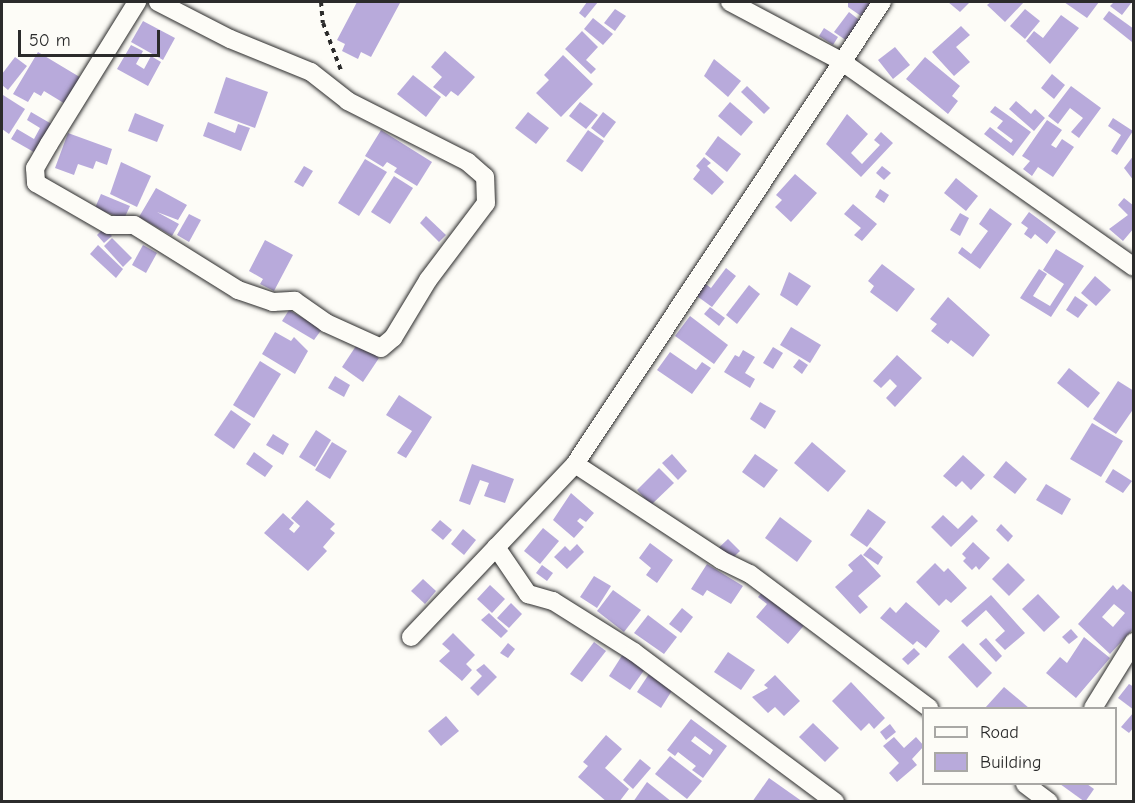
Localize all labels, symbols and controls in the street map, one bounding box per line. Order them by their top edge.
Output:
scale bar [21,18,164,56]
text: 50 m [29,30,71,51]
legend [922,707,1117,785]
text: Road [980,722,1019,743]
text: Building [980,752,1042,773]

